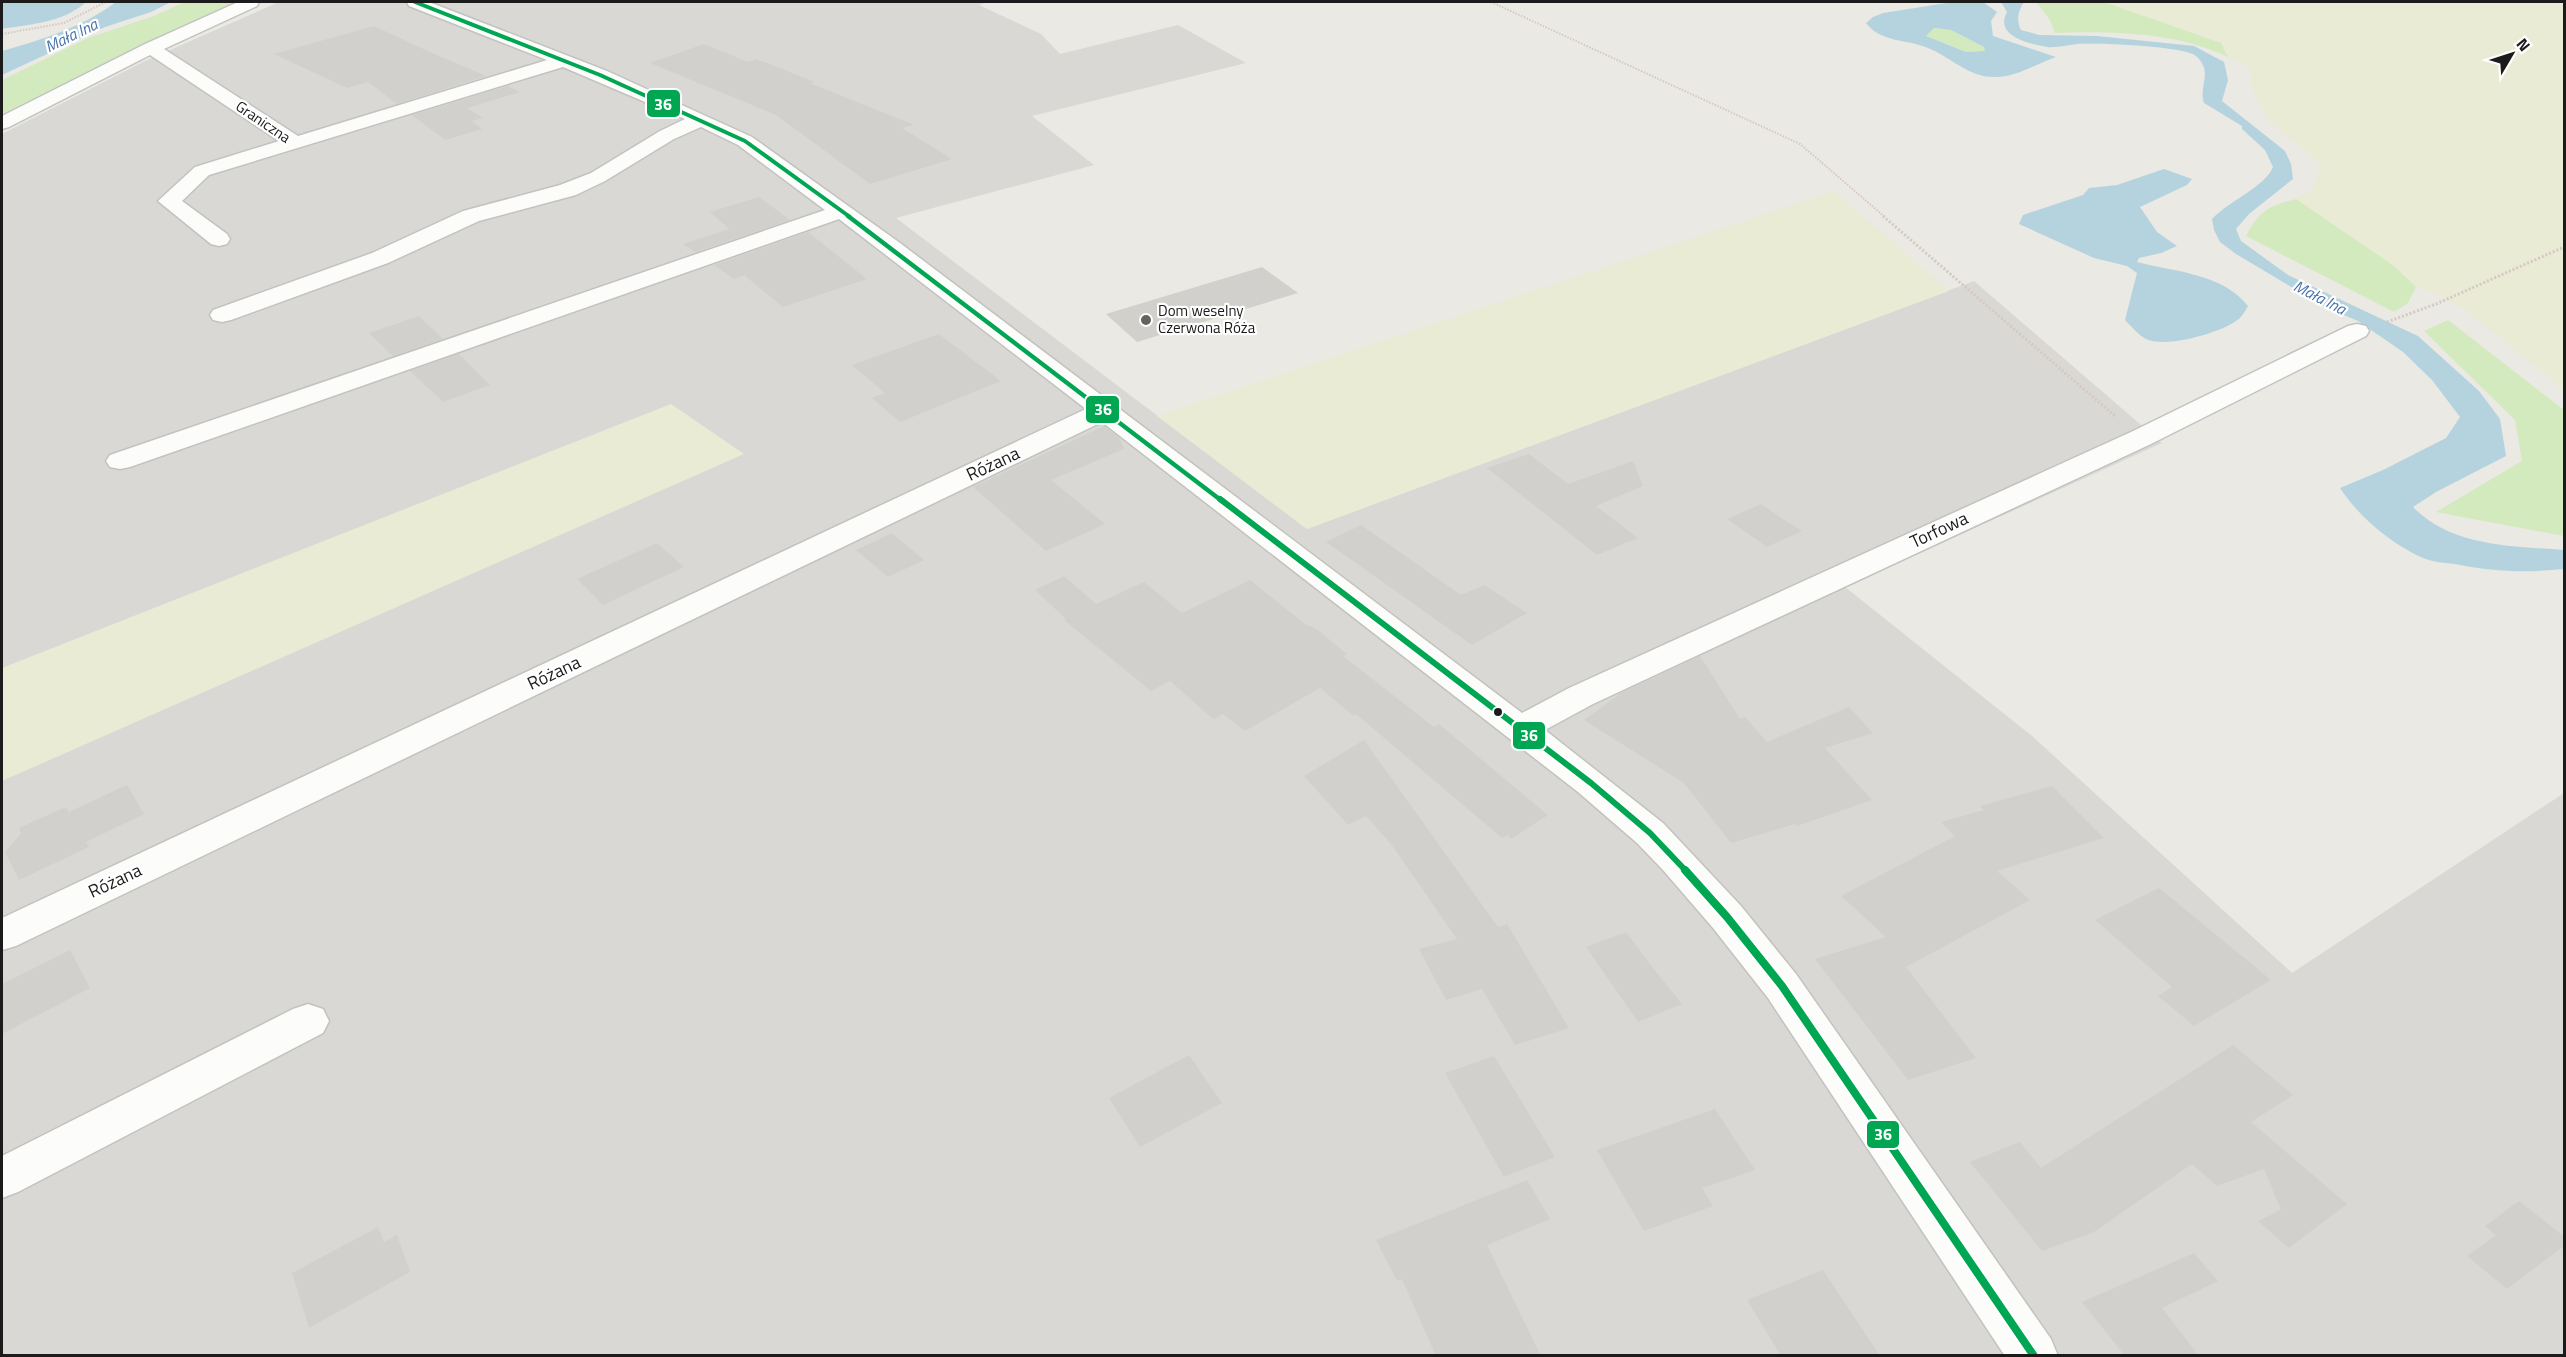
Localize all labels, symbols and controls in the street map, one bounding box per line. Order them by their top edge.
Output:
water label: Mała Ina [41,12,102,58]
north arrow [2482,24,2542,84]
text: N [2511,33,2536,56]
line badge: 36 [646,89,681,118]
text: 36 [654,92,672,116]
street label: Graniczna [231,95,296,149]
water label: Mała Ina [2290,274,2351,321]
place label: Dom weselny Czerwona Róża [1158,299,1256,339]
marker: Dom weselny Czerwona Róża [1139,313,1153,327]
line badge: 36 [1085,395,1120,424]
text: 36 [1094,397,1112,421]
street label: Różana [962,439,1024,488]
street label: Torfowa [1905,504,1972,555]
street label: Różana [523,648,585,697]
unlabelled marker [1492,706,1504,718]
line badge: 36 [1512,721,1546,750]
text: 36 [1520,723,1538,747]
street label: Różana [84,856,146,905]
line badge: 36 [1866,1120,1900,1149]
text: 36 [1874,1122,1892,1146]

